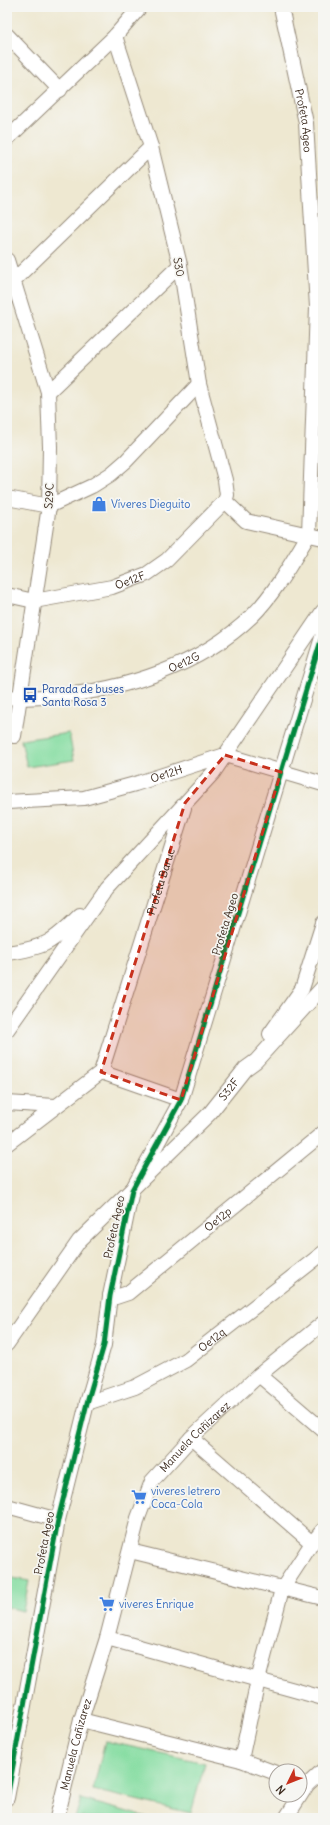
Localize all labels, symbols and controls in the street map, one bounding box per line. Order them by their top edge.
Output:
street label: Profeta Ageo [292,87,315,153]
street label: S30 [170,256,188,278]
street label: S29C [41,483,57,509]
shop icon: Víveres Dieguito [90,495,108,513]
place label: Víveres Dieguito [111,497,190,511]
street label: Oe12F [113,568,147,592]
street label: Oe12G [166,649,202,675]
place label: Parada de buses Santa Rosa 3 [42,682,124,709]
bus stop icon: Parada de buses Santa Rosa 3 [21,686,39,704]
street label: Oe12H [149,762,184,786]
street label: Profeta Baruc [144,846,178,917]
street label: Profeta Ageo [209,891,241,957]
street label: S32F [216,1075,242,1103]
street label: Profeta Ageo [100,1194,128,1260]
street label: Oe12p [201,1204,234,1235]
street label: Oe12q [195,1325,228,1355]
street label: Manuela Cañizarez [157,1398,233,1475]
place label: viveres letrero Coca-Cola [151,1484,221,1511]
supermarket icon: viveres letrero Coca-Cola [130,1488,148,1506]
street label: Profeta Ageo [31,1510,57,1576]
supermarket icon: viveres Enrique [98,1595,116,1613]
place label: viveres Enrique [119,1597,194,1611]
street label: Manuela Cañizarez [57,1697,94,1792]
north arrow [268,1763,308,1803]
text: N [273,1782,288,1797]

